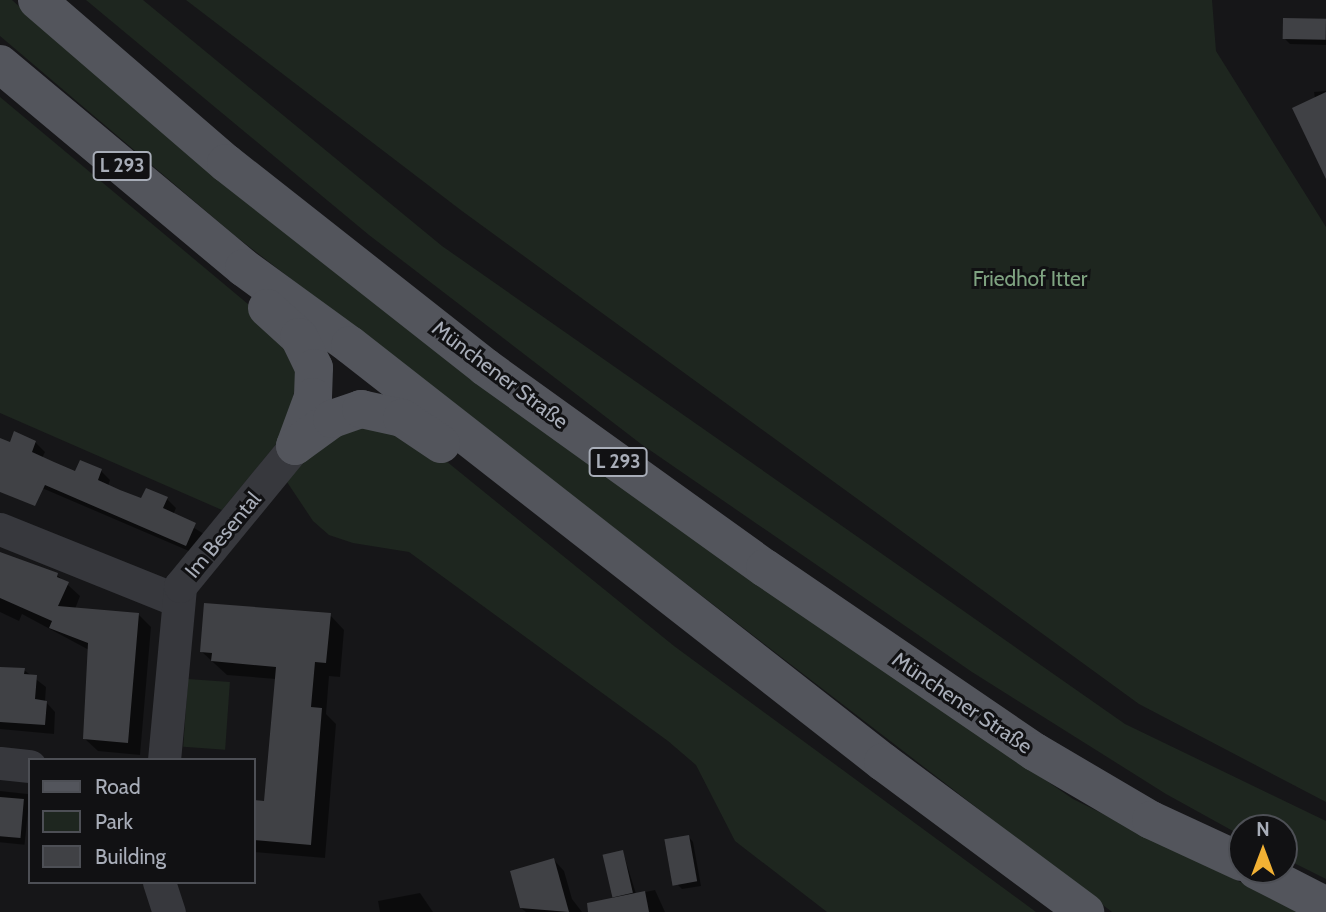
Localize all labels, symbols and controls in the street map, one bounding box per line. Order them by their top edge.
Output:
road number: L 293 [92,150,152,182]
park label: Friedhof Itter [973,266,1087,292]
street label: Münchener Straße [427,316,573,434]
road number: L 293 [588,446,648,477]
street label: Im Besental [180,487,266,583]
street label: Münchener Straße [887,647,1037,759]
legend [28,758,256,884]
text: Road [95,774,141,799]
text: Park [95,809,133,834]
north arrow [1228,814,1298,884]
text: N [1256,818,1270,841]
text: Building [95,844,166,869]

